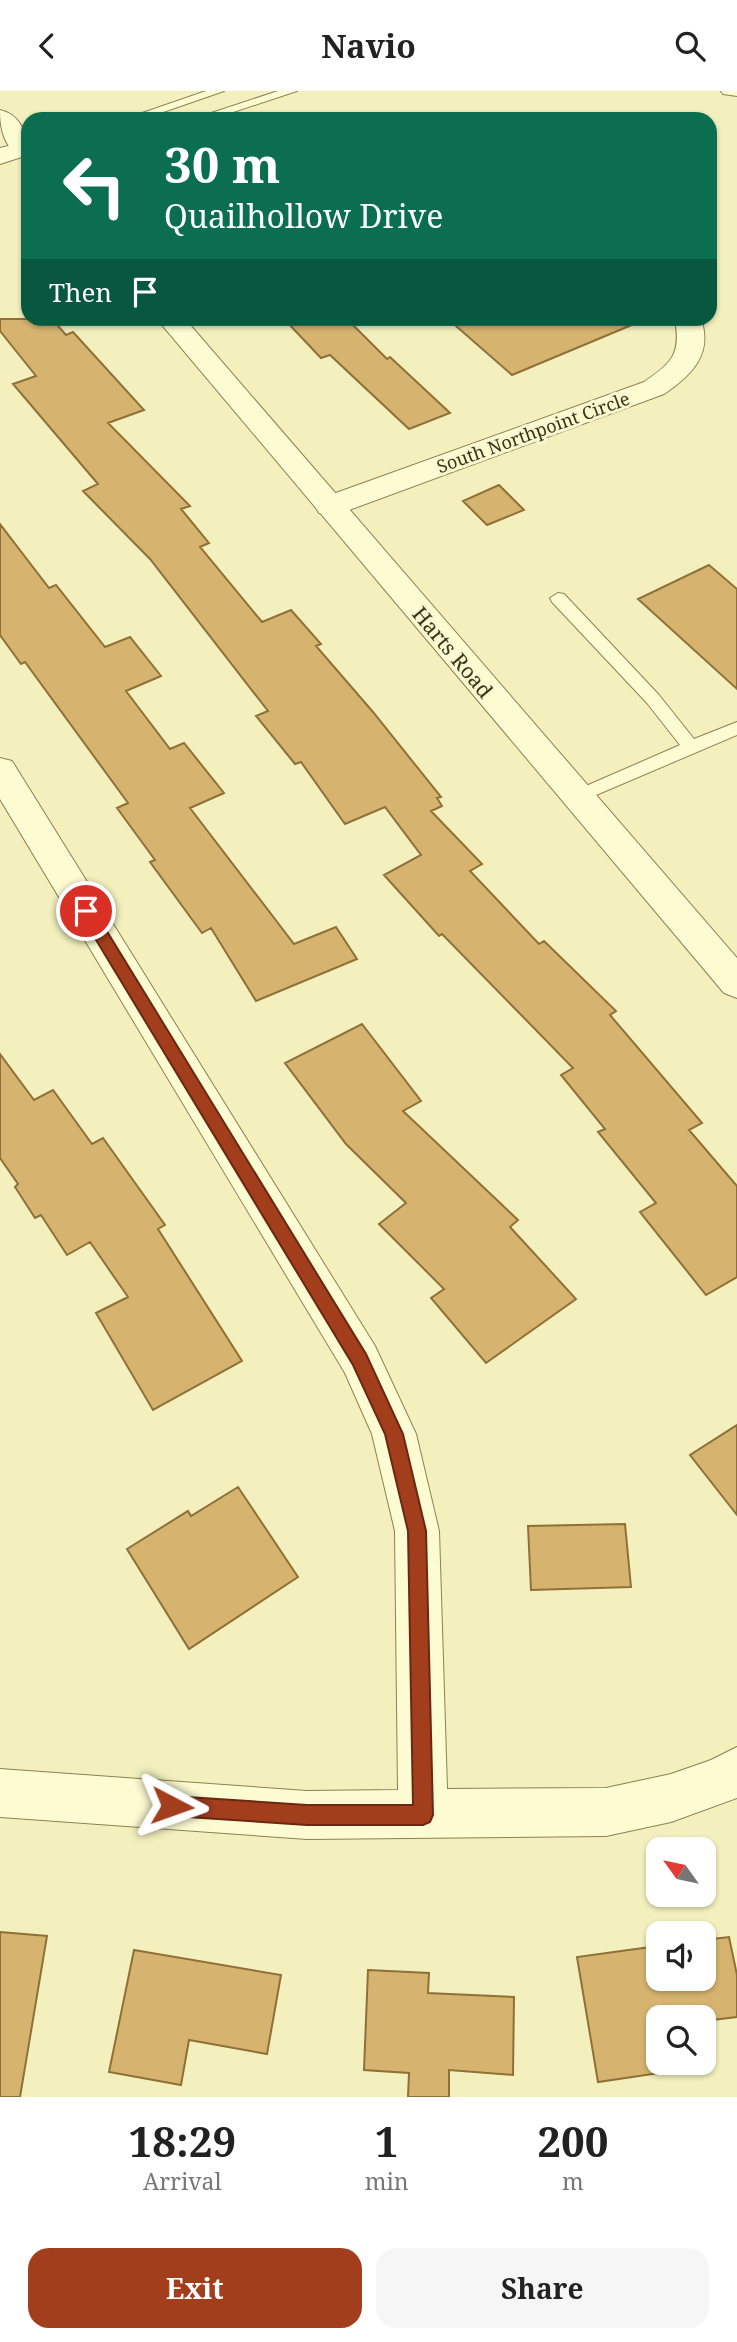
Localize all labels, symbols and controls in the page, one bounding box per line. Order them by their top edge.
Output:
text: Navio [321,24,416,67]
icon: back [28,27,66,65]
icon: search [671,27,709,65]
text: 30 m [164,131,280,197]
icon: left [49,140,140,231]
text: Quailhollow Drive [164,194,443,237]
icon: arrive [126,273,164,311]
text: Then [49,274,112,310]
street label: South Northpoint Circle [433,386,633,478]
street label: Harts Road [407,600,500,704]
pin [56,881,116,941]
icon: arrive [67,892,105,930]
position arrow [135,1769,209,1843]
north arrow [646,1837,716,1907]
map controls [646,1837,716,2075]
button: sound [646,1921,716,1991]
button: search [646,2005,716,2075]
text: 18:29 [129,2112,236,2169]
text: 1 [375,2112,399,2169]
text: 200 [537,2112,608,2169]
text: Arrival [143,2165,222,2197]
text: min [365,2165,409,2197]
text: m [562,2165,584,2197]
button: Exit [28,2248,362,2328]
button: Share [376,2248,709,2328]

